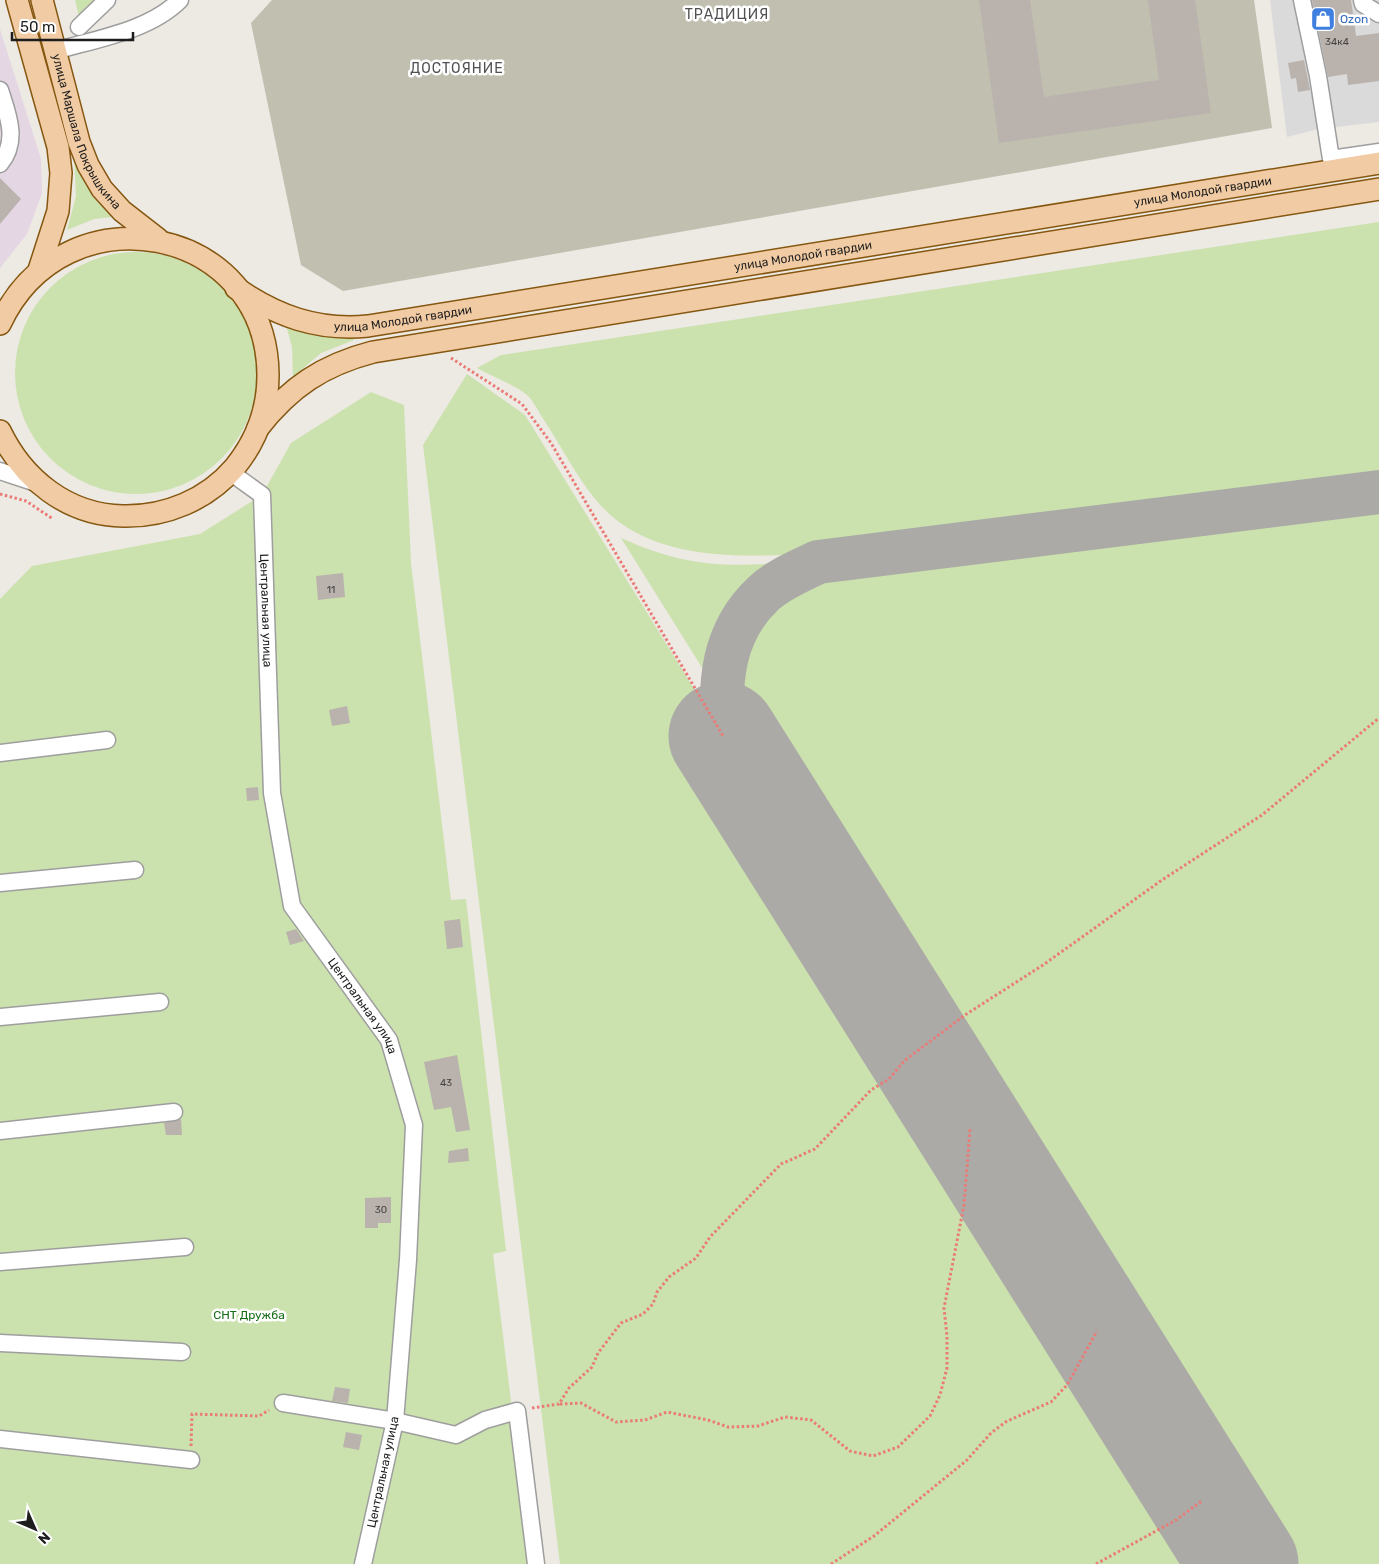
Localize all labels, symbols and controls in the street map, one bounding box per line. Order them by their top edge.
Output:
district label: ТРАДИЦИЯ [685,6,769,23]
shop icon: Ozon [1310,6,1336,32]
scale bar [12,10,134,42]
place label: Ozon [1340,12,1368,26]
text: 50 m [20,18,55,36]
house number: 34к4 [1325,36,1349,48]
street label: улица Маршала Покрышкина [49,52,124,212]
district label: ДОСТОЯНИЕ [410,60,504,77]
street label: улица Молодой гвардии [1133,173,1273,209]
street label: улица Молодой гвардии [733,238,873,274]
street label: улица Молодой гвардии [333,302,473,334]
street label: Центральная улица [257,553,275,668]
house number: 11 [327,584,335,596]
street label: Центральная улица [325,955,400,1056]
house number: 43 [440,1077,452,1089]
house number: 30 [375,1204,387,1216]
park label: СНТ Дружба [213,1308,285,1322]
street label: Центральная улица [364,1415,402,1529]
north arrow [10,1504,60,1554]
text: N [34,1528,53,1547]

